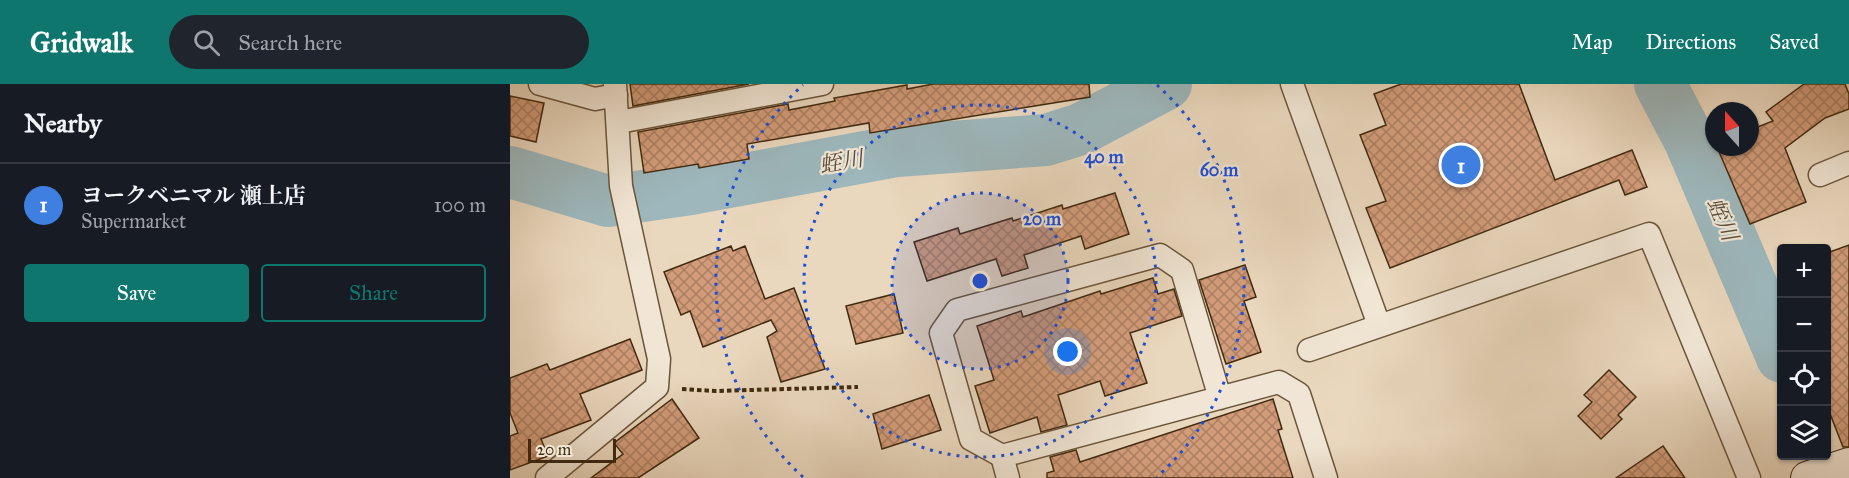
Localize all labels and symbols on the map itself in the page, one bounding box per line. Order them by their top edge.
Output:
north arrow [1705,102,1759,156]
pin: 1 [1442,142,1480,188]
water label: 蛭川 [817,144,867,179]
text: 40 m [1084,146,1125,169]
text: 60 m [1200,159,1239,181]
water label: 蛭川 [1702,194,1744,247]
text: 20 m [1023,208,1062,230]
centre of rings [970,271,990,291]
your location [1053,337,1082,366]
scale bar [528,436,616,464]

